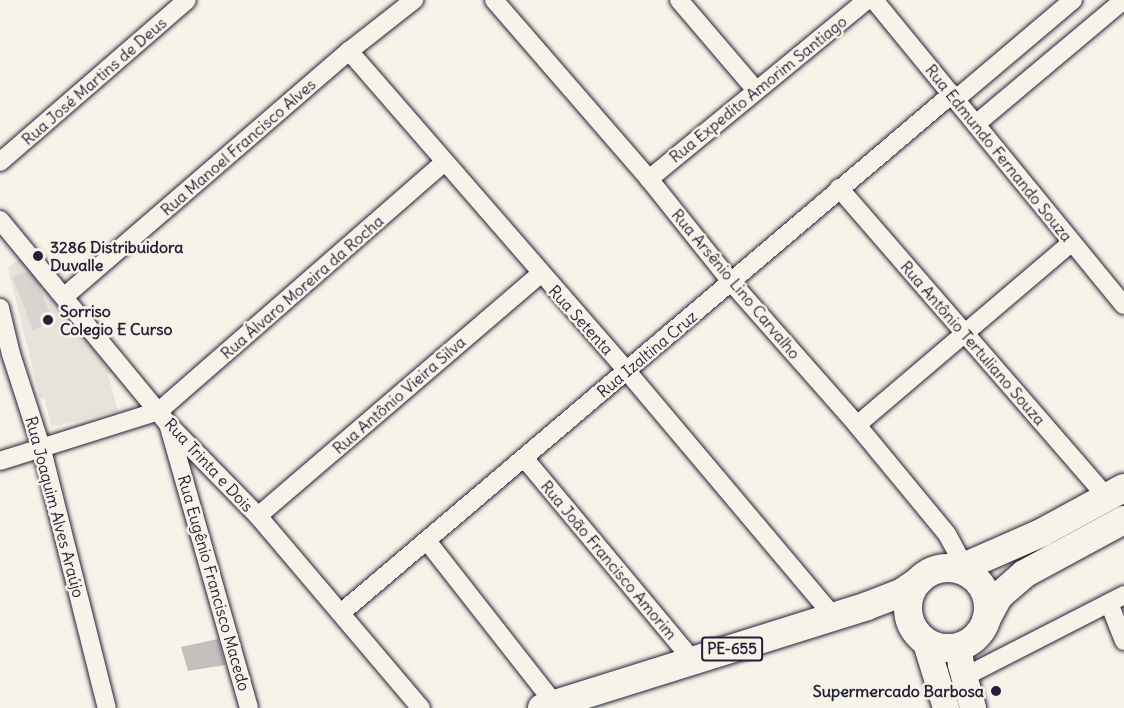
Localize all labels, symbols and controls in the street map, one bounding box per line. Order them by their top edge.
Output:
street label: Rua Expedito Amorim Santiago [665,11,851,167]
street label: Rua José Martins de Deus [18,13,170,149]
street label: Rua Edmundo Fernando Souza [921,60,1077,246]
street label: Rua Manoel Francisco Alves [157,74,319,220]
street label: Rua Arsênio Lino Carvalho [668,205,804,363]
street label: Rua Álvaro Moreira da Rocha [217,211,387,363]
place label: 3286 Distribuidora Duvalle [50,237,183,275]
marker: 3286 Distribuidora Duvalle [31,249,45,263]
street label: Rua Antônio Tertuliano Souza [896,257,1050,429]
street label: Rua Setenta [545,281,617,359]
place label: Sorriso Colegio E Curso [60,301,173,339]
street label: Rua Izaltina Cruz [593,307,701,401]
marker: Sorriso Colegio E Curso [41,313,55,327]
street label: Rua Antônio Vieira Silva [329,332,469,458]
street label: Rua Joaquim Alves Araújo [22,414,88,600]
street label: Rua Trinta e Dois [161,414,257,516]
street label: Rua Eugênio Francisco Macedo [174,473,254,693]
street label: Rua João Francisco Amorim [537,477,681,643]
road number: PE-655 [700,637,764,661]
place label: Supermercado Barbosa [813,681,984,701]
marker: Supermercado Barbosa [989,684,1003,698]

